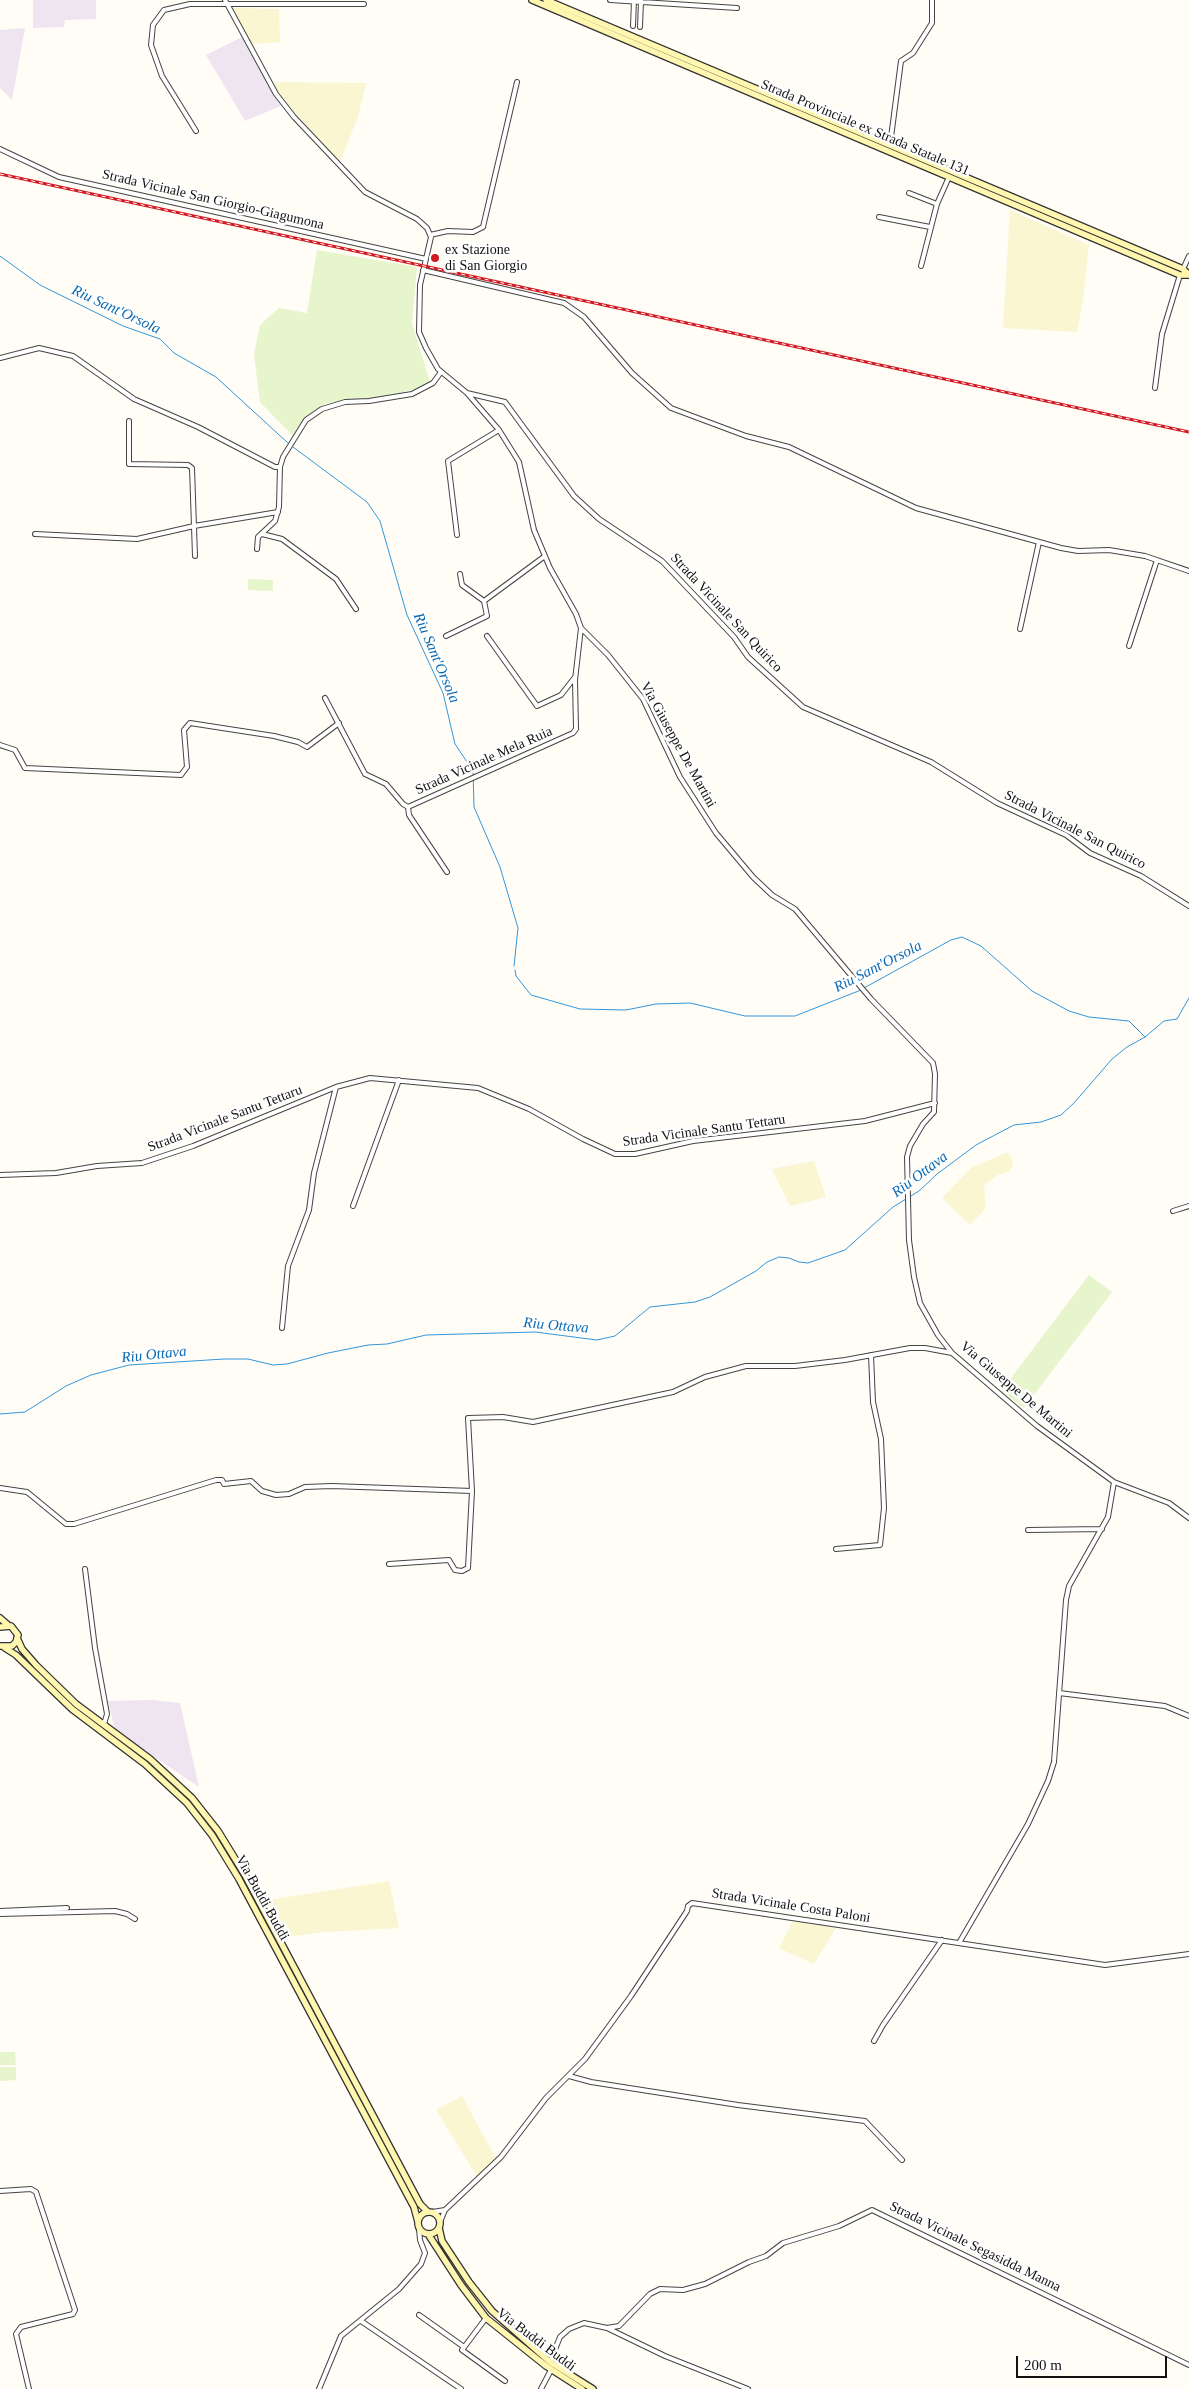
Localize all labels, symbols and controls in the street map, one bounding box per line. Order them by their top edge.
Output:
street label: Strada Provinciale ex Strada Statale 131 [758,76,972,180]
street label: Strada Vicinale San Giorgio-Giagumona [100,166,326,234]
place label: ex Stazione di San Giorgio [445,242,527,274]
marker: ex Stazione di San Giorgio [429,252,441,264]
water label: Riu Sant'Orsola [69,282,163,338]
street label: Strada Vicinale San Quirico [666,550,786,676]
water label: Riu Sant'Orsola [409,610,463,706]
street label: Via Giuseppe De Martini [636,679,720,811]
street label: Strada Vicinale Mela Ruia [413,723,555,799]
street label: Strada Vicinale San Quirico [1001,787,1149,873]
water label: Riu Sant'Orsola [831,937,925,997]
street label: Strada Vicinale Santu Tettaru [145,1082,305,1156]
street label: Strada Vicinale Santu Tettaru [622,1111,786,1151]
water label: Riu Ottava [888,1148,952,1202]
water label: Riu Ottava [523,1314,589,1338]
street label: Via Giuseppe De Martini [957,1338,1075,1442]
water label: Riu Ottava [121,1343,187,1367]
street label: Via Buddi Buddi [232,1852,292,1944]
street label: Strada Vicinale Costa Paloni [710,1885,872,1927]
street label: Strada Vicinale Segasidda Manna [887,2198,1063,2296]
street label: Via Buddi Buddi [493,2305,579,2375]
scale bar [1019,2346,1170,2378]
text: 200 m [1024,2357,1062,2373]

